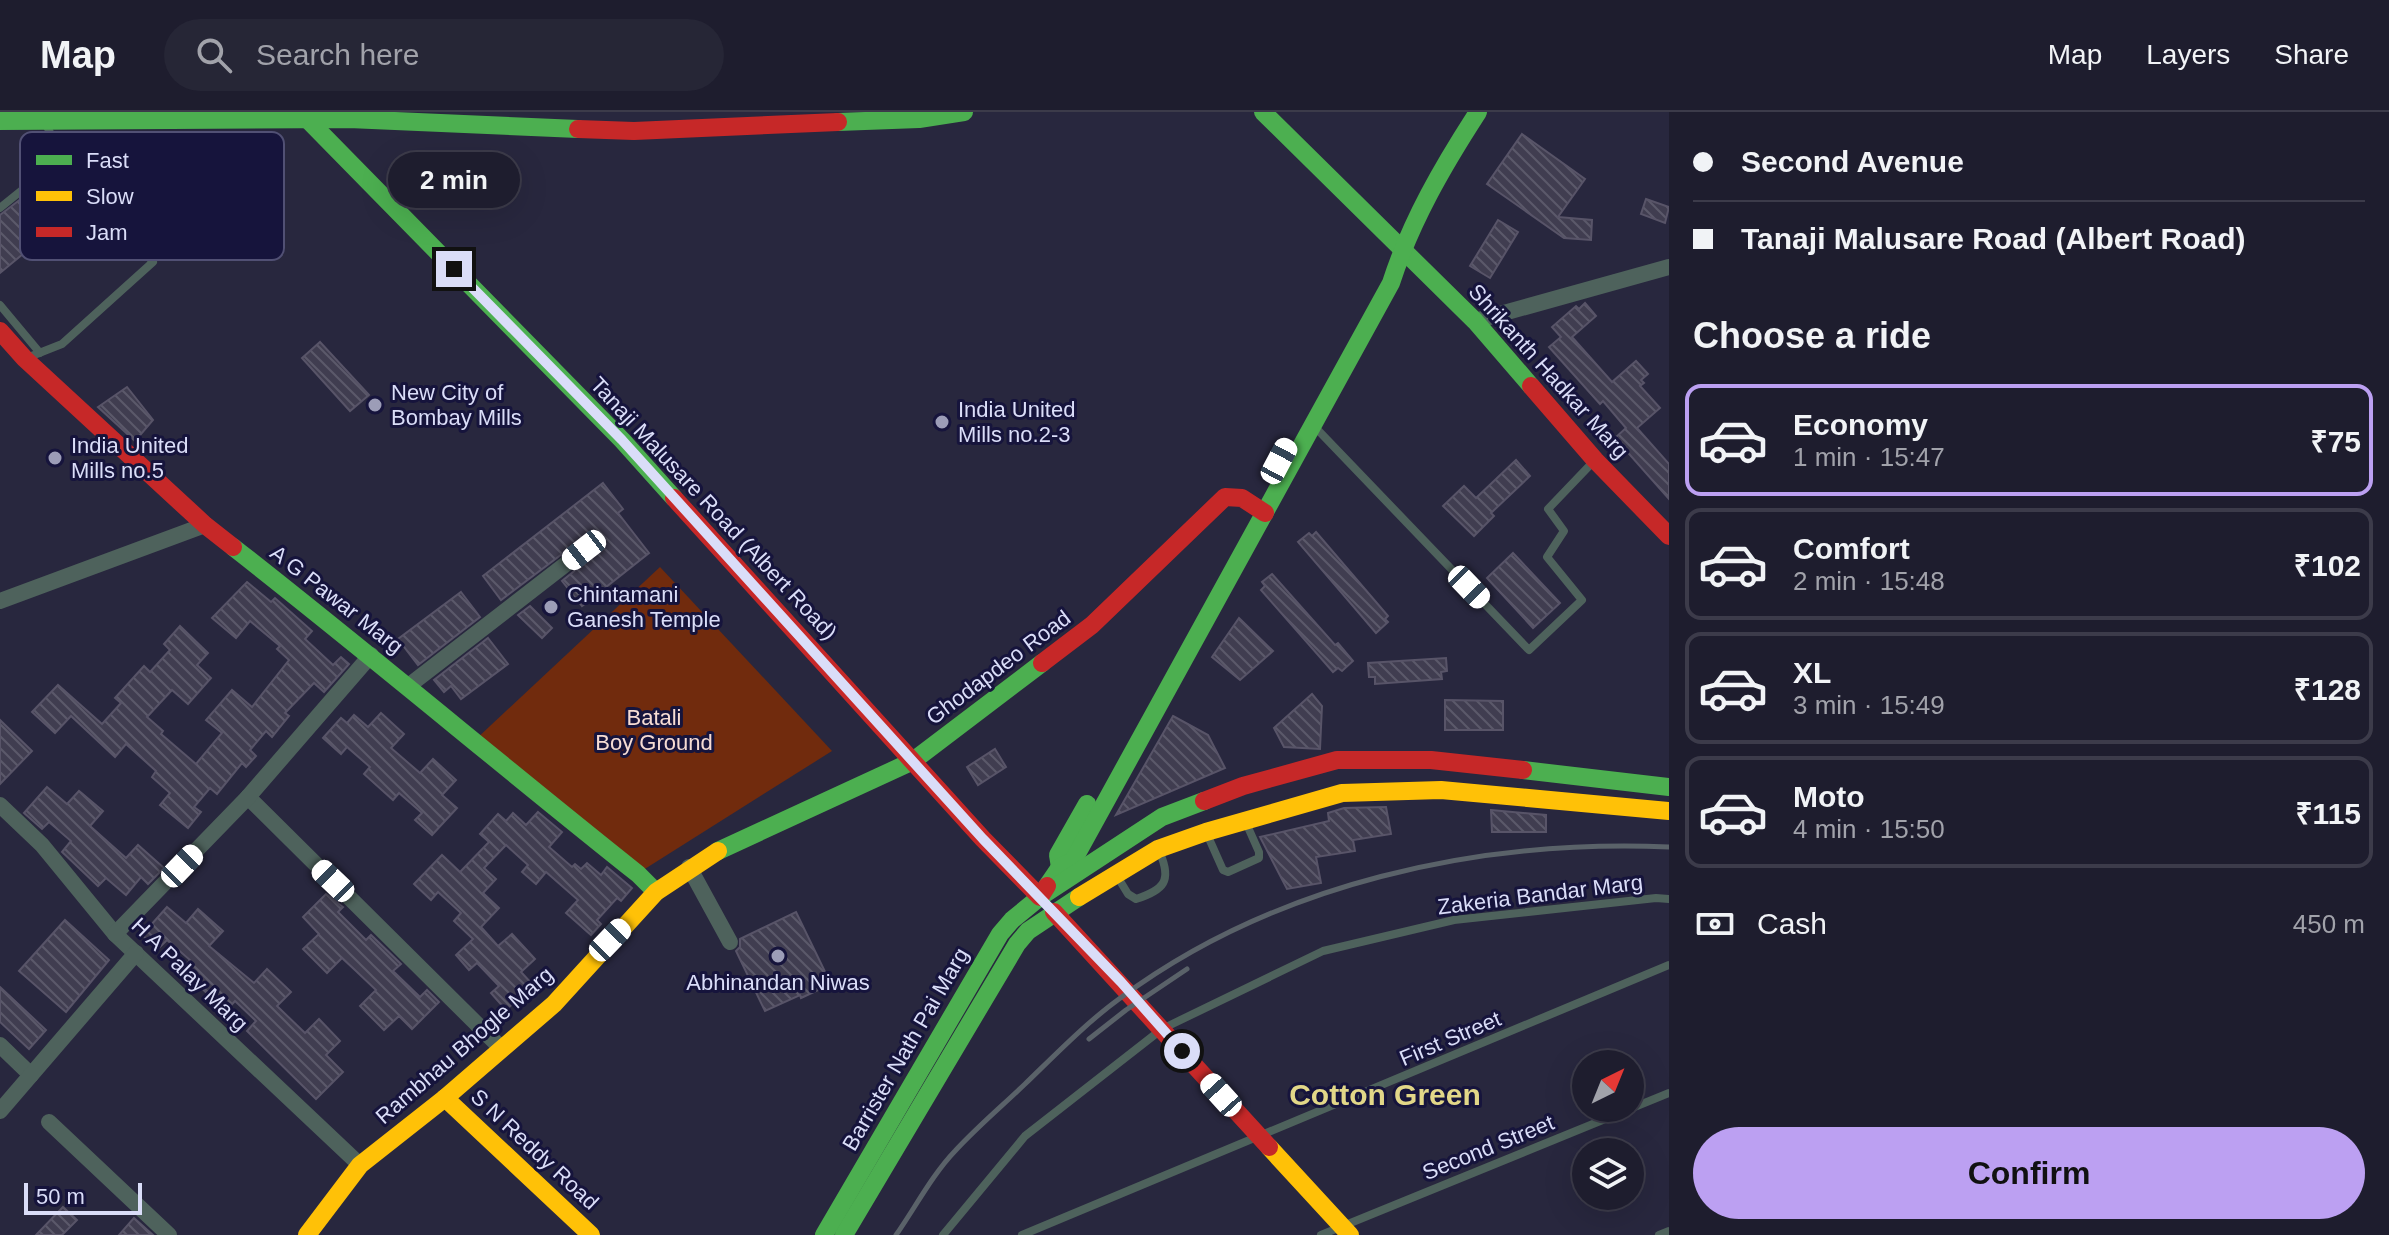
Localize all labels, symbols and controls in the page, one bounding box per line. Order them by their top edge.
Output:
search box [164,19,724,91]
icon: search [192,33,236,77]
text: Map [40,34,116,76]
text: Search here [256,38,419,71]
text: Map [2048,39,2102,70]
text: Layers [2146,39,2230,70]
text: Share [2274,39,2349,70]
legend [20,132,284,260]
text: Second Avenue [1741,145,1964,178]
text: Fast [86,148,129,173]
callout: 2 min [388,153,520,209]
text: 2 min [420,165,488,195]
text: Slow [86,184,134,209]
text: Jam [86,220,128,245]
text: Tanaji Malusare Road (Albert Road) [1741,222,2246,255]
route end [436,251,472,287]
street label: Shrikanth Hadkar Marg [1464,279,1634,464]
text: Choose a ride [1693,315,1931,356]
street label: Tanaji Malusare Road (Albert Road) [585,372,842,645]
place label: New City of Bombay Mills [391,380,522,430]
marker: New City of Bombay Mills [366,396,384,414]
place label: India United Mills no.2-3 [958,397,1075,447]
icon: car [1697,404,1769,476]
text: Economy [1793,408,1928,441]
marker: India United Mills no.2-3 [933,413,951,431]
text: ₹75 [2310,425,2361,458]
place label: India United Mills no.5 [71,433,188,483]
car [1257,434,1301,488]
text: 1 min · 15:47 [1793,442,1945,472]
marker: India United Mills no.5 [46,449,64,467]
car [558,526,610,574]
icon: car [1697,528,1769,600]
text: Comfort [1793,532,1910,565]
street label: A G Pawar Marg [265,540,408,659]
text: ₹102 [2294,549,2361,582]
car [1444,561,1494,613]
text: 2 min · 15:48 [1793,566,1945,596]
place label: Chintamani Ganesh Temple [567,582,721,632]
marker: Chintamani Ganesh Temple [542,598,560,616]
street label: Ghodapdeo Road [921,605,1075,730]
icon: car [1697,652,1769,724]
text: XL [1793,656,1831,689]
text: ₹128 [2294,673,2361,706]
text: 3 min · 15:49 [1793,690,1945,720]
park label: Batali Boy Ground [595,705,713,755]
icon: car [1697,776,1769,848]
text: Moto [1793,780,1865,813]
text: ₹115 [2295,797,2361,830]
text: 4 min · 15:50 [1793,814,1945,844]
car [157,840,207,892]
car [307,856,359,906]
street label: Zakeria Bandar Marg [1436,869,1644,919]
icon: cash [1693,902,1737,946]
text: Cash [1757,907,1827,940]
text: 450 m [2293,909,2365,939]
street label: H A Palay Marg [126,913,253,1036]
car [585,914,635,966]
street label: Barrister Nath Pai Marg [837,943,974,1155]
marker: Abhinandan Niwas [769,947,787,965]
street label: Rambhau Bhogle Marg [371,962,558,1129]
place label: Abhinandan Niwas [686,970,870,995]
street label: First Street [1396,1006,1505,1071]
route start [1164,1033,1200,1069]
north arrow [1572,1050,1644,1122]
map controls [1572,1050,1644,1210]
car [1196,1069,1246,1121]
district label: Cotton Green [1289,1078,1481,1111]
street label: S N Reddy Road [466,1084,604,1215]
street label: Second Street [1419,1110,1558,1185]
button: Confirm [1693,1127,2365,1219]
button: layers [1572,1138,1644,1210]
scale bar [24,1179,142,1215]
text: 50 m [36,1184,85,1209]

